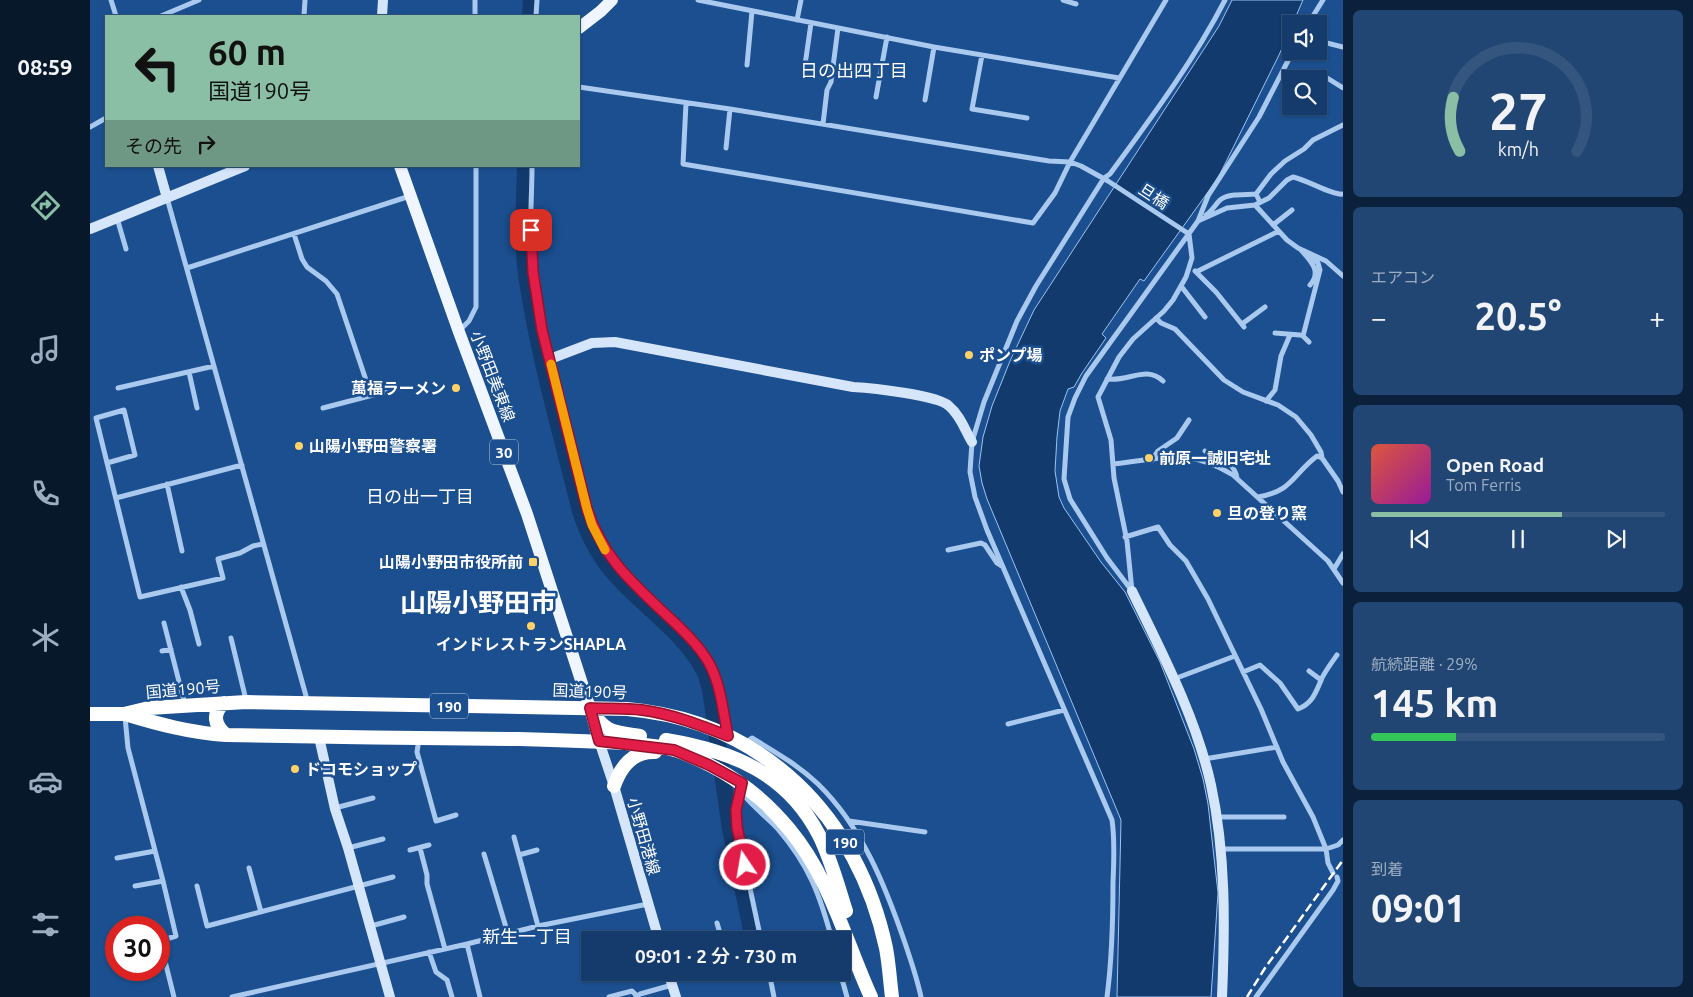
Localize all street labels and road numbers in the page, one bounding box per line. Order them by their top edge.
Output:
street label: 旦橋 [1136,180,1172,212]
street label: 小野田美東線 [467,328,519,424]
road number: 30 [490,440,518,464]
street label: 国道190号 [145,677,221,701]
street label: 国道190号 [552,681,628,701]
road number: 190 [430,694,468,718]
street label: 小野田港線 [624,795,664,877]
road number: 190 [826,830,864,854]

